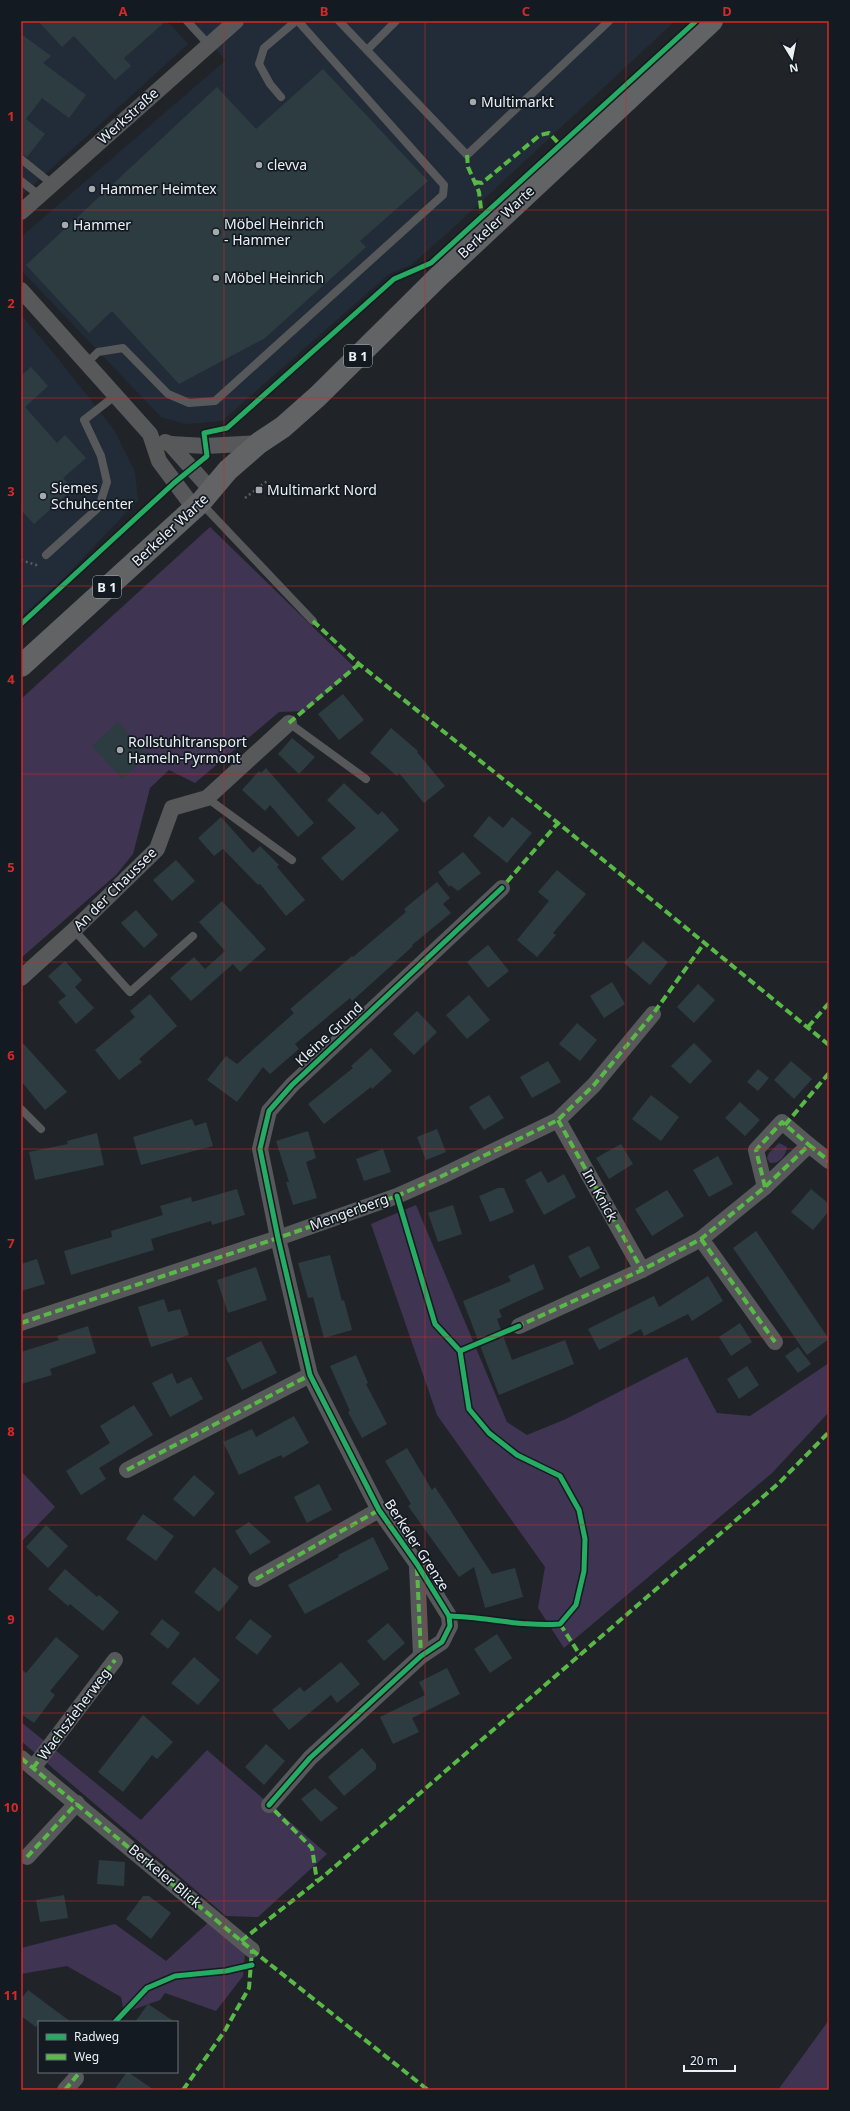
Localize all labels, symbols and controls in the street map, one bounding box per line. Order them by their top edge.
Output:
text: A [119,2,128,20]
text: B [320,2,328,20]
text: C [522,2,530,20]
text: D [722,2,732,20]
north arrow [772,38,812,78]
text: N [788,60,800,77]
street label: Werkstraße [93,83,162,148]
place label: Multimarkt [481,92,554,111]
marker: Multimarkt [468,97,478,107]
text: 1 [7,107,15,125]
place label: clevva [267,155,307,174]
marker: clevva [254,160,264,170]
place label: Hammer Heimtex [100,179,217,198]
street label: Berkeler Warte [453,181,538,262]
marker: Hammer Heimtex [87,184,97,194]
place label: Möbel Heinrich - Hammer [224,214,324,249]
place label: Hammer [73,215,131,234]
marker: Hammer [60,220,70,230]
marker: Möbel Heinrich - Hammer [211,227,221,237]
place label: Möbel Heinrich [224,268,324,287]
marker: Möbel Heinrich [211,273,221,283]
text: 2 [7,294,15,312]
road number: B 1 [344,345,372,367]
place label: Siemes Schuhcenter [51,478,134,513]
place label: Multimarkt Nord [267,480,377,499]
text: 3 [7,482,15,500]
marker: Multimarkt Nord [254,485,264,495]
street label: Berkeler Warte [127,489,212,570]
marker: Siemes Schuhcenter [38,491,48,501]
road number: B 1 [93,576,121,598]
text: 4 [7,670,15,688]
place label: Rollstuhltransport Hameln-Pyrmont [128,732,247,767]
marker: Rollstuhltransport Hameln-Pyrmont [115,745,125,755]
street label: An der Chaussee [69,843,160,934]
text: 5 [7,858,15,876]
street label: Kleine Grund [291,997,367,1070]
text: 6 [7,1046,15,1064]
street label: Im Knick [578,1165,623,1225]
street label: Mengerberg [307,1189,391,1235]
text: 7 [7,1234,15,1252]
text: 8 [7,1422,15,1440]
street label: Berkeler Grenze [381,1495,454,1594]
text: 9 [7,1610,15,1628]
street label: Wachszieherweg [33,1664,114,1764]
text: 10 [4,1798,18,1816]
street label: Berkeler Blick [125,1840,206,1912]
text: 11 [4,1986,18,2004]
legend [38,2021,178,2073]
text: Radweg [74,2028,119,2045]
scale bar [684,2047,735,2073]
text: Weg [74,2048,99,2065]
text: 20 m [690,2052,718,2069]

